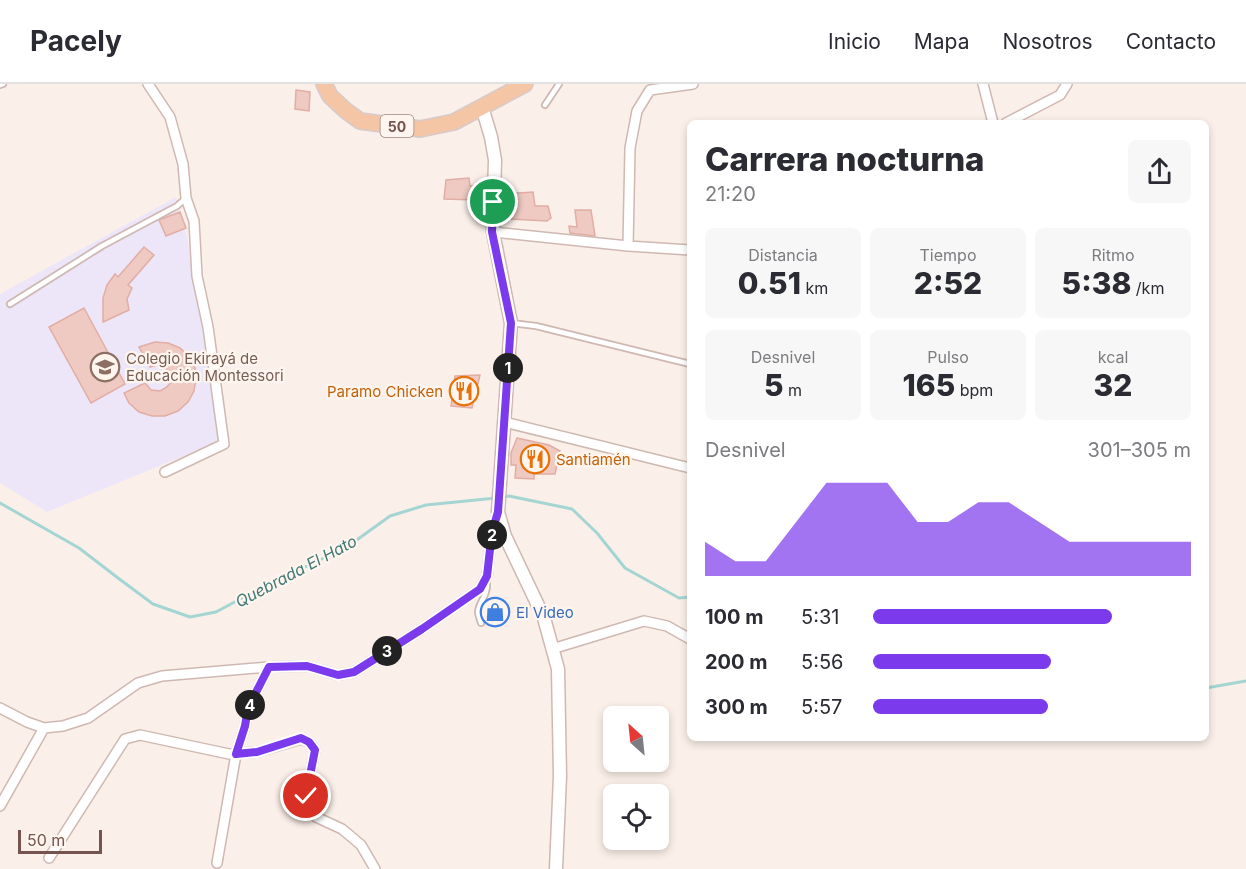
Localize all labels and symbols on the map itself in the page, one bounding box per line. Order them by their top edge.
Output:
road number: 50 [380,115,414,137]
pin [467,176,518,227]
place label: Colegio Ekirayá de Educación Montessori [126,349,284,385]
school or university icon: Colegio Ekirayá de Educación Montessori [89,351,121,383]
pin: 1 [493,353,523,383]
restaurant icon: Paramo Chicken [448,375,480,407]
place label: Paramo Chicken [327,382,443,401]
restaurant icon: Santiamén [519,443,551,475]
place label: Santiamén [556,450,631,469]
pin: 2 [477,520,507,550]
water label: Quebrada El Hato [232,531,360,611]
shop icon: El Video [479,596,511,628]
place label: El Video [516,603,574,622]
pin: 3 [372,636,402,666]
pin: 4 [235,690,265,720]
north arrow [603,706,669,772]
pin [280,770,331,821]
scale bar [18,827,102,854]

